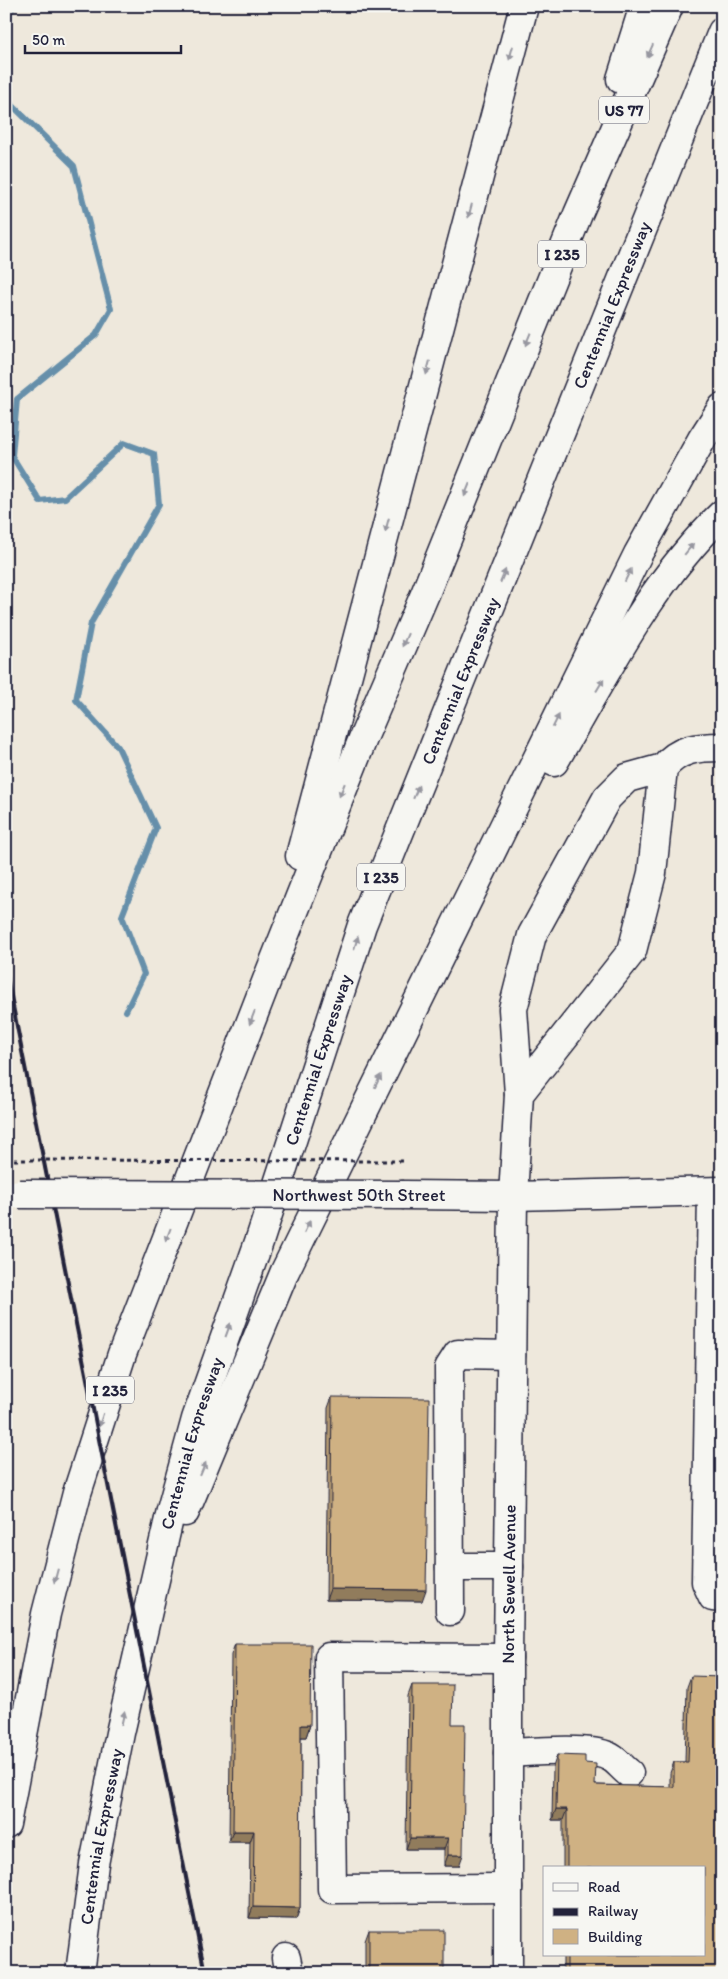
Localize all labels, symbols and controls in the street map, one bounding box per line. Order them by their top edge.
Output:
scale bar [25,22,181,54]
text: 50 m [32,31,65,49]
one-way arrow [645,44,653,58]
one-way arrow [507,46,515,61]
road number: US 77 [599,96,649,124]
one-way arrow [466,203,474,218]
street label: Centennial Expressway [568,218,656,392]
road number: I 235 [538,240,586,268]
one-way arrow [524,332,532,347]
one-way arrow [424,360,432,375]
one-way arrow [463,483,471,498]
one-way arrow [383,517,391,532]
one-way arrow [683,543,694,556]
one-way arrow [624,568,632,582]
one-way arrow [499,569,507,583]
street label: Centennial Expressway [417,593,504,768]
one-way arrow [401,633,409,647]
one-way arrow [595,678,604,691]
one-way arrow [552,713,560,728]
one-way arrow [338,783,346,797]
one-way arrow [412,785,420,799]
road number: I 235 [357,864,405,890]
one-way arrow [352,935,360,950]
street label: Centennial Expressway [280,971,356,1148]
one-way arrow [248,1011,256,1026]
one-way arrow [375,1074,383,1088]
street label: Northwest 50th Street [273,1184,446,1206]
one-way arrow [303,1220,311,1234]
one-way arrow [164,1228,172,1243]
one-way arrow [225,1322,232,1337]
street label: Centennial Expressway [156,1354,228,1532]
road number: I 235 [86,1376,134,1404]
one-way arrow [96,1413,104,1428]
one-way arrow [200,1462,208,1476]
street label: North Sewell Avenue [497,1504,521,1664]
one-way arrow [51,1569,59,1584]
one-way arrow [119,1710,127,1725]
street label: Centennial Expressway [75,1746,128,1926]
legend [543,1866,706,1956]
text: Road [588,1878,621,1896]
text: Railway [588,1902,638,1920]
text: Building [588,1928,642,1946]

